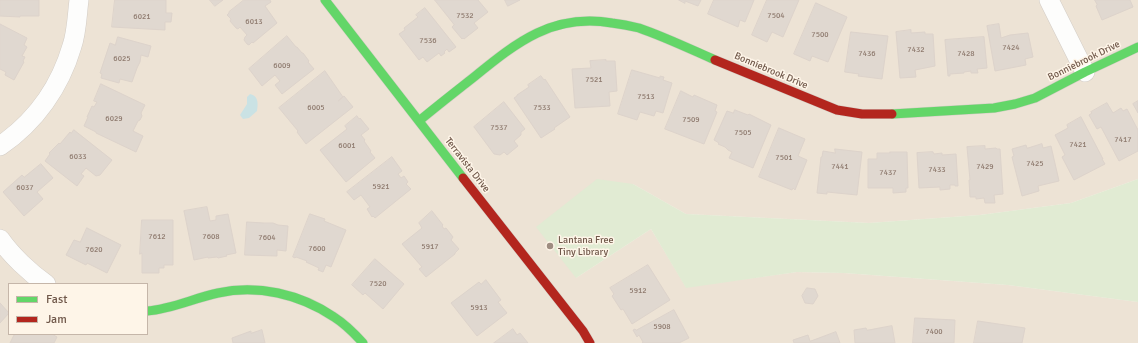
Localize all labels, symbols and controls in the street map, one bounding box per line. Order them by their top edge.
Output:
house number: 7532 [456,11,474,21]
house number: 7504 [767,11,785,21]
house number: 6021 [133,12,151,22]
house number: 6013 [245,17,263,27]
house number: 7500 [811,30,829,40]
house number: 7536 [419,36,437,46]
street label: Bonniebrook Drive [1046,38,1122,84]
house number: 7424 [1002,43,1020,53]
house number: 7432 [907,45,925,55]
house number: 7436 [858,49,876,59]
house number: 7428 [957,49,975,59]
street label: Bonniebrook Drive [732,50,810,92]
house number: 6025 [113,54,131,64]
house number: 6009 [273,61,291,71]
house number: 7521 [585,75,603,85]
house number: 7513 [637,92,655,102]
house number: 6005 [307,103,325,113]
house number: 7533 [533,103,551,113]
house number: 6029 [105,114,123,124]
house number: 7509 [682,115,700,125]
house number: 7537 [490,123,508,133]
house number: 7505 [734,128,752,138]
street label: Terravista Drive [442,135,492,195]
house number: 7417 [1114,135,1132,145]
house number: 7421 [1069,140,1087,150]
house number: 6001 [338,141,356,151]
house number: 6033 [69,152,87,162]
house number: 7501 [775,153,793,163]
house number: 7425 [1026,159,1044,169]
house number: 7441 [831,162,849,172]
house number: 7429 [976,162,994,172]
house number: 7433 [928,165,946,175]
house number: 7437 [879,168,897,178]
house number: 5921 [372,182,390,192]
house number: 6037 [16,183,34,193]
house number: 7612 [148,232,166,242]
house number: 7608 [202,232,220,242]
house number: 7604 [258,233,276,243]
place label: Lantana Free Tiny Library [558,234,613,258]
marker: Lantana Free Tiny Library [545,241,555,251]
house number: 5917 [421,242,439,252]
house number: 7600 [308,244,326,254]
house number: 7620 [85,245,103,255]
house number: 7520 [369,279,387,289]
legend [8,283,148,335]
house number: 5912 [629,286,647,296]
text: Fast [46,292,67,307]
house number: 5913 [470,303,488,313]
text: Jam [46,312,67,327]
house number: 5908 [653,322,671,332]
house number: 7400 [925,327,943,337]

